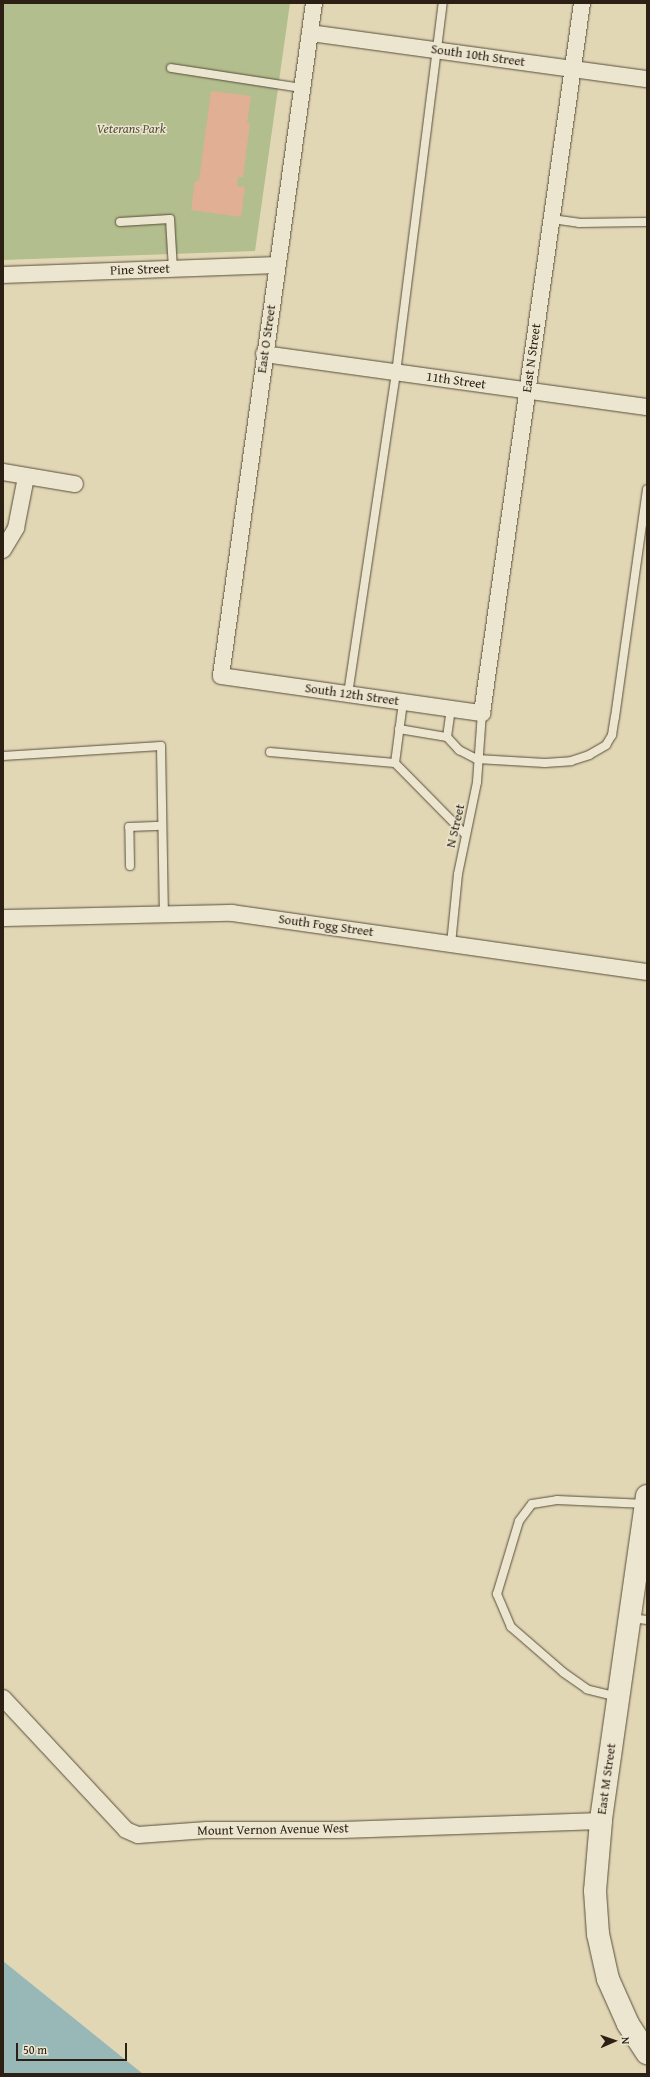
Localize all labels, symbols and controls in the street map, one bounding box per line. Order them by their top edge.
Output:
street label: South 10th Street [430,42,526,70]
park label: Veterans Park [96,121,166,137]
street label: Pine Street [110,261,170,279]
street label: East O Street [254,304,280,374]
street label: East N Street [519,322,545,394]
street label: 11th Street [425,369,487,393]
street label: South 12th Street [304,681,400,709]
street label: N Street [443,803,469,849]
street label: South Fogg Street [277,912,375,940]
street label: East M Street [594,1742,620,1816]
street label: Mount Vernon Avenue West [197,1821,349,1839]
north arrow [594,2021,634,2061]
scale bar [18,2035,129,2061]
text: N [618,2037,634,2045]
text: 50 m [23,2041,47,2058]

